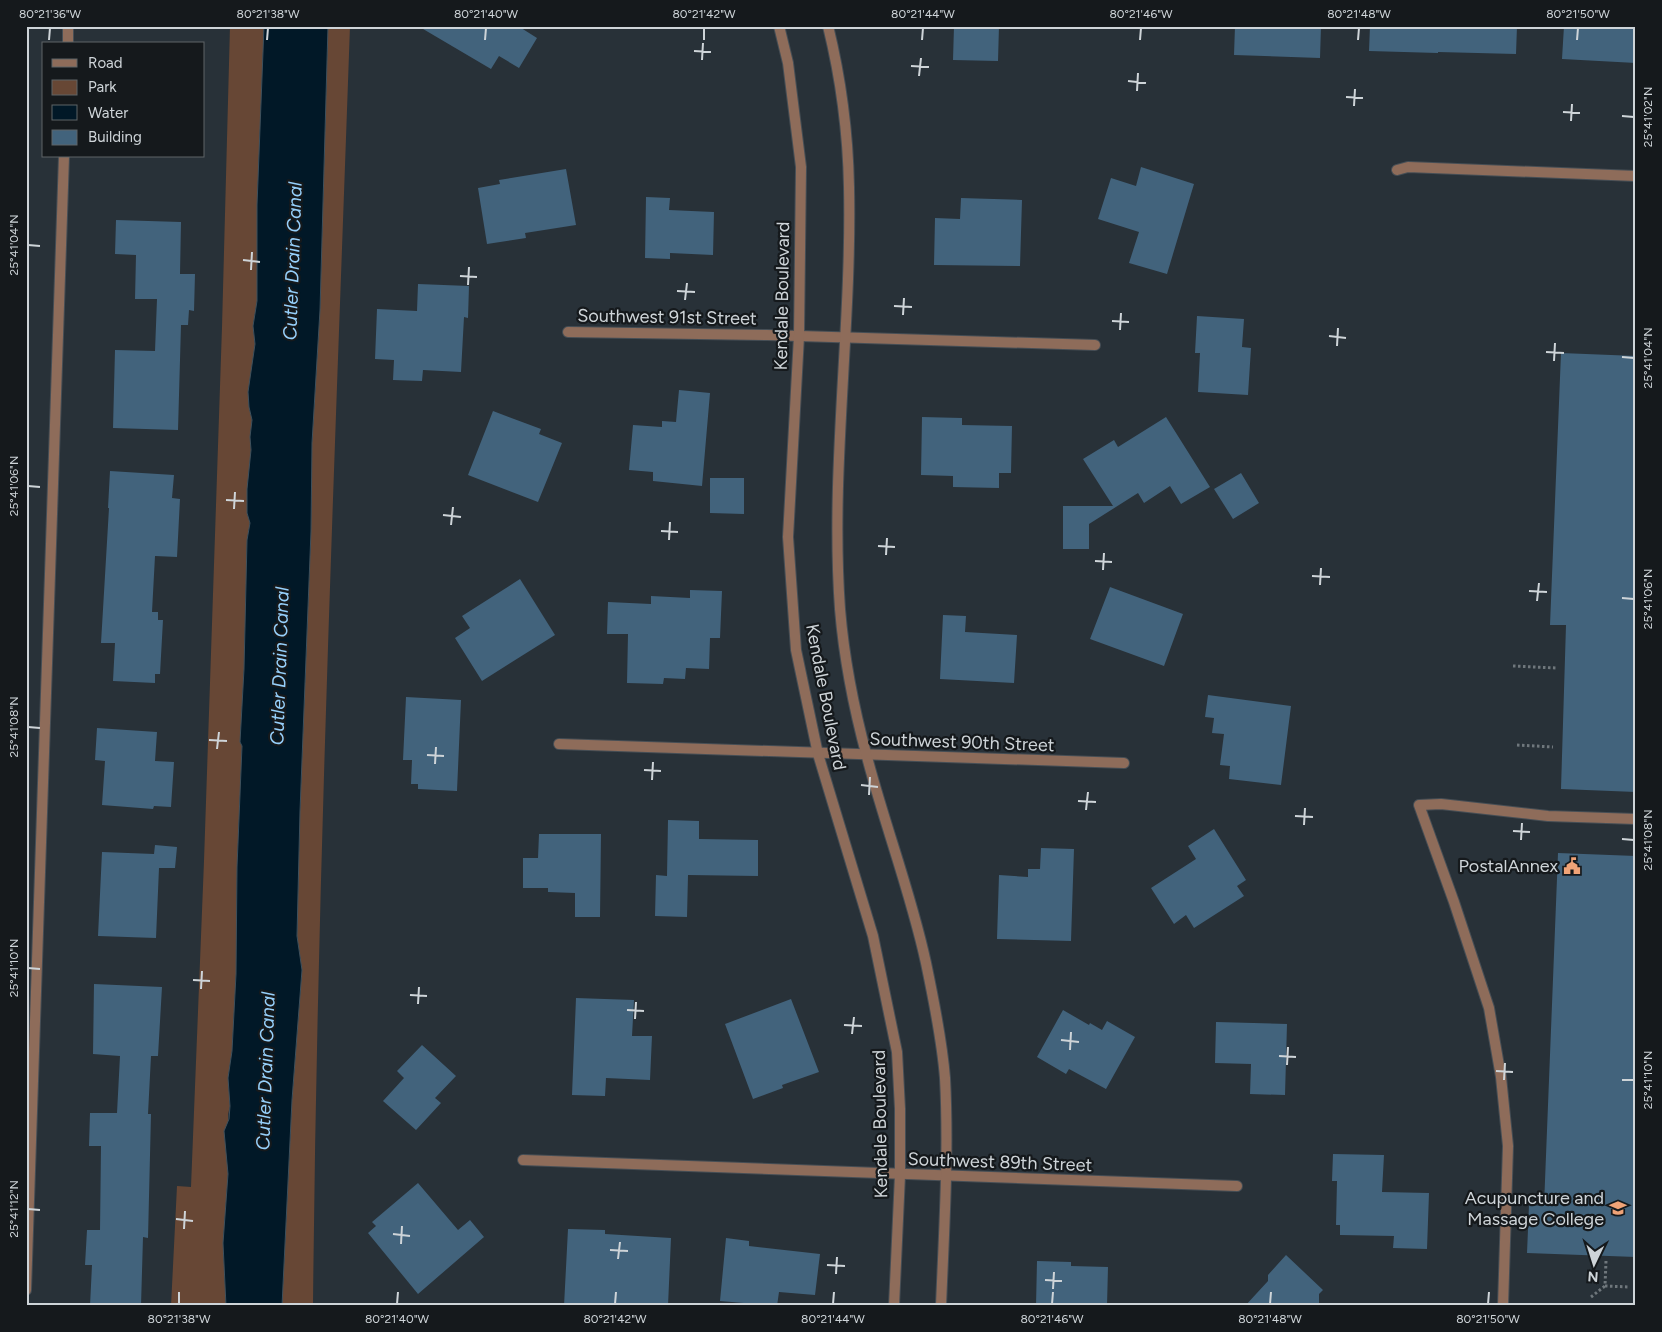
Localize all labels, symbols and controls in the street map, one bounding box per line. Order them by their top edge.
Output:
text: 80°21'36"W [19,7,82,21]
text: 80°21'38"W [237,7,300,21]
text: 80°21'40"W [454,7,519,21]
text: 80°21'42"W [672,7,736,21]
text: 80°21'44"W [891,7,955,21]
text: 80°21'46"W [1109,7,1173,21]
text: 80°21'48"W [1327,7,1391,21]
text: 80°21'50"W [1546,7,1610,21]
legend [42,42,205,158]
text: Road [88,54,123,72]
text: Park [88,78,117,96]
text: 25°41'02"N [1641,87,1655,147]
text: Water [88,104,128,122]
text: Building [88,128,142,146]
water label: Cutler Drain Canal [278,181,307,341]
text: 25°41'04"N [7,214,21,276]
street label: Kendale Boulevard [770,221,794,371]
street label: Southwest 91st Street [577,304,757,330]
text: 25°41'04"N [1641,327,1655,389]
text: 25°41'06"N [7,456,21,516]
text: 25°41'06"N [1641,569,1655,629]
water label: Cutler Drain Canal [265,586,294,746]
street label: Kendale Boulevard [801,622,851,772]
text: 25°41'08"N [7,696,21,758]
street label: Southwest 90th Street [869,728,1055,756]
text: 25°41'08"N [1641,809,1655,871]
place label: PostalAnnex [1458,855,1558,877]
public building icon: PostalAnnex [1562,856,1582,876]
text: 25°41'10"N [7,939,21,997]
water label: Cutler Drain Canal [251,991,280,1151]
street label: Kendale Boulevard [868,1049,892,1199]
text: 25°41'10"N [1641,1051,1655,1109]
street label: Southwest 89th Street [907,1148,1093,1176]
text: 25°41'12"N [7,1180,21,1238]
place label: Acupuncture and Massage College [1465,1187,1604,1230]
school or university icon: Acupuncture and Massage College [1608,1198,1628,1218]
north arrow [1570,1240,1620,1290]
text: N [1587,1268,1599,1285]
text: 80°21'38"W [148,1312,211,1326]
text: 80°21'40"W [365,1312,430,1326]
text: 80°21'42"W [583,1312,647,1326]
text: 80°21'44"W [801,1312,865,1326]
text: 80°21'46"W [1020,1312,1084,1326]
text: 80°21'48"W [1238,1312,1302,1326]
text: 80°21'50"W [1456,1312,1520,1326]

